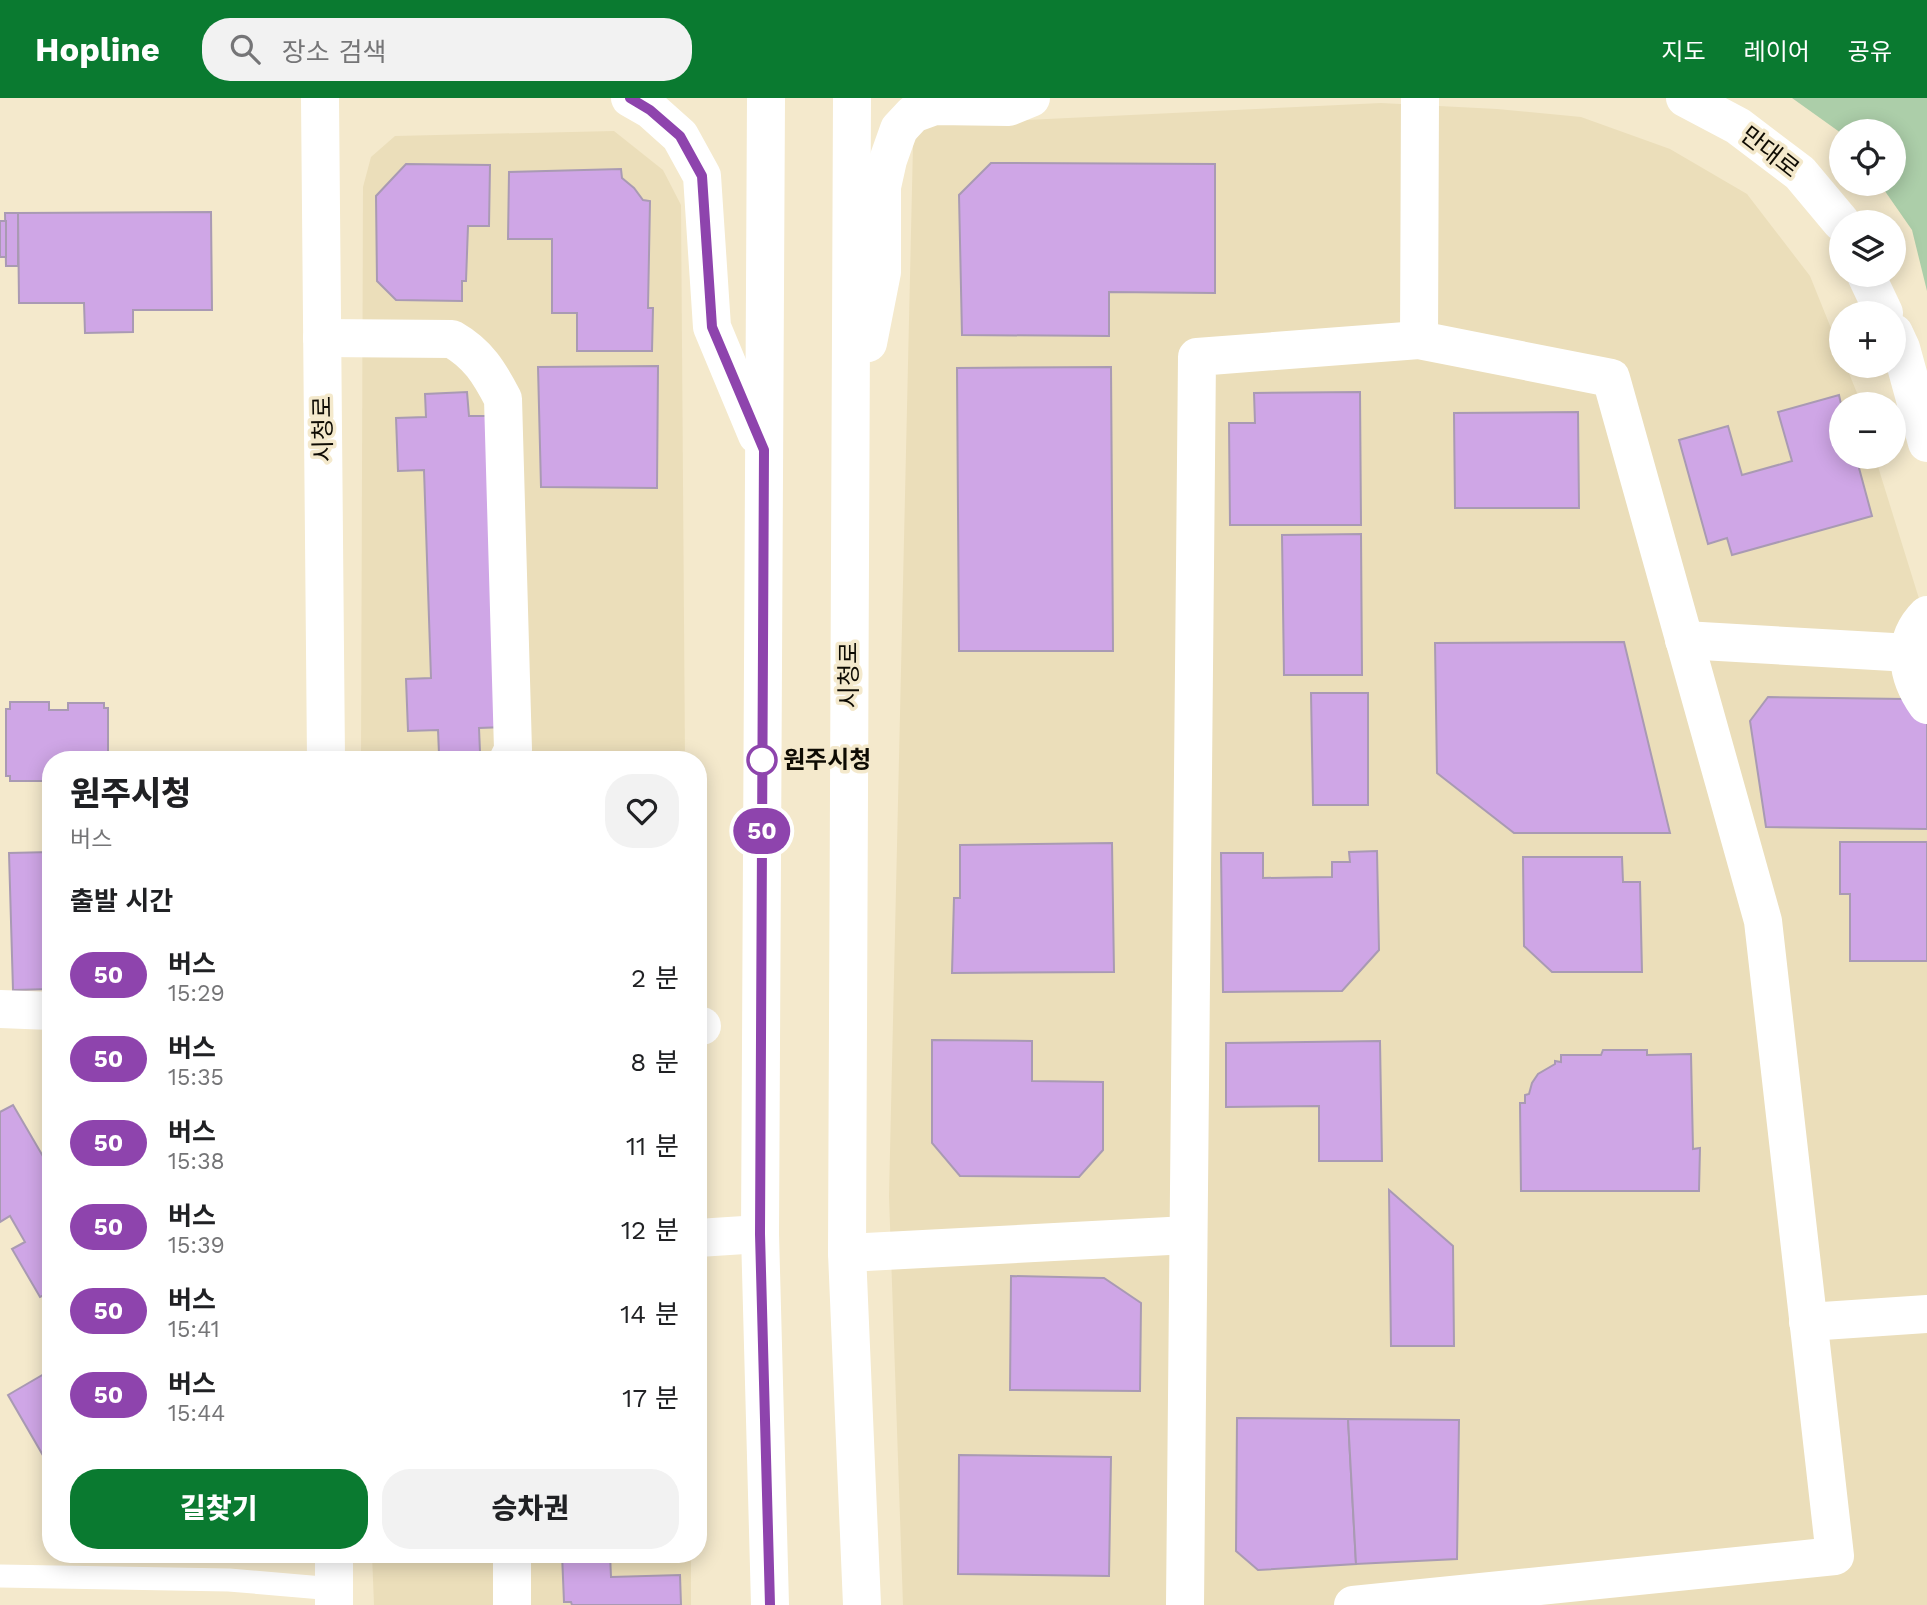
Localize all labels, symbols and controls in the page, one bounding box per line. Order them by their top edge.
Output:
search box [202,18,692,81]
text: Hopline [35,30,160,69]
icon: search [226,30,264,68]
text: 장소 검색 [282,37,386,67]
text: 지도 [1661,38,1706,66]
text: 레이어 [1744,38,1810,66]
text: 공유 [1848,38,1892,66]
map controls [1829,119,1906,469]
button: locate [1829,119,1906,196]
street label: 만대로 [1735,121,1805,183]
button: layers [1829,210,1906,287]
button: + [1829,301,1906,378]
button: − [1829,392,1906,469]
street label: 시청로 [308,396,338,462]
street label: 시청로 [835,642,863,708]
marker: 원주시청 [747,745,777,775]
place label: 원주시청 [783,746,871,774]
text: 원주시청 [70,774,191,813]
button: heart [605,774,679,848]
line badge: 50 [730,808,794,854]
text: 50 [747,817,777,845]
text: 버스 [70,826,112,853]
text: 출발 시간 [70,886,173,916]
text: 버스 [168,949,216,979]
text: 50 [94,961,123,989]
text: 2 분 [631,963,679,993]
text: 15:29 [168,980,225,1007]
text: 버스 [168,1033,216,1063]
text: 50 [94,1045,123,1073]
text: 8 분 [630,1047,679,1077]
text: 15:35 [168,1064,224,1091]
text: 버스 [168,1117,216,1147]
text: 50 [94,1129,123,1157]
text: 11 분 [626,1131,679,1161]
text: 15:38 [168,1148,225,1175]
text: 버스 [168,1201,216,1231]
text: 50 [94,1213,123,1241]
text: 12 분 [621,1215,679,1245]
text: 15:39 [168,1232,225,1259]
text: 버스 [168,1285,216,1315]
text: 50 [94,1297,123,1325]
text: 14 분 [620,1299,679,1329]
text: 15:41 [168,1316,220,1343]
text: 버스 [168,1369,216,1399]
text: 50 [94,1381,123,1409]
text: 17 분 [622,1383,679,1413]
text: 15:44 [168,1400,225,1427]
button: 길찾기 [70,1469,368,1549]
button: 승차권 [382,1469,679,1549]

